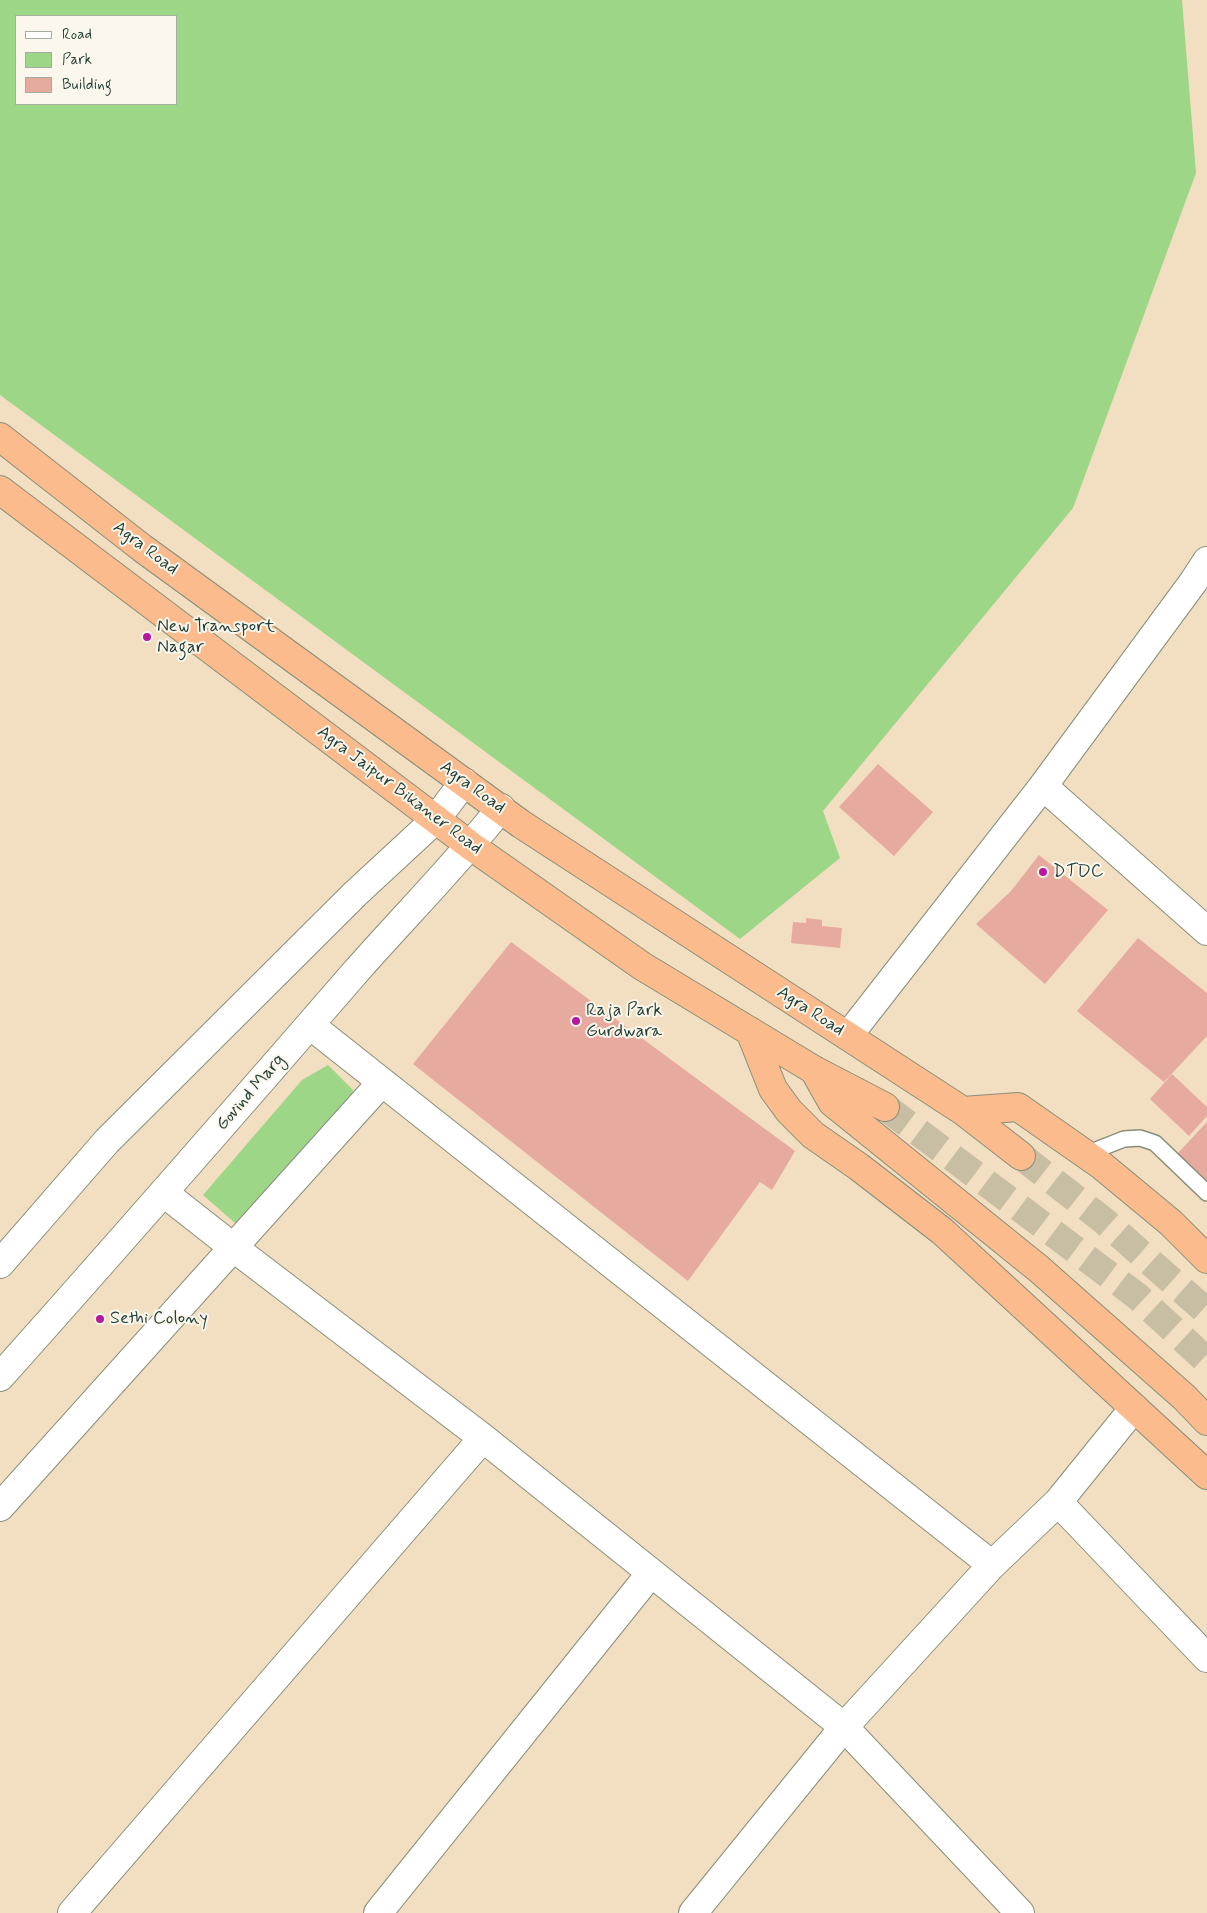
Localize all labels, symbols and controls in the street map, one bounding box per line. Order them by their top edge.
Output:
legend [15,15,178,105]
text: Road [62,25,92,45]
text: Park [62,50,92,70]
text: Building [62,75,112,95]
street label: Agra Road [108,517,182,581]
place label: New Transport Nagar [157,616,275,659]
marker: New Transport Nagar [141,631,153,643]
street label: Agra Jaipur Bikaner Road [312,722,486,860]
street label: Agra Road [435,757,509,819]
place label: DTDC [1053,861,1104,883]
marker: DTDC [1037,866,1049,878]
street label: Agra Road [772,982,848,1042]
place label: Raja Park Gurdwara [586,1000,662,1042]
marker: Raja Park Gurdwara [570,1015,582,1027]
street label: Govind Marg [212,1050,290,1136]
place label: Sethi Colony [110,1308,208,1330]
marker: Sethi Colony [94,1313,106,1325]

